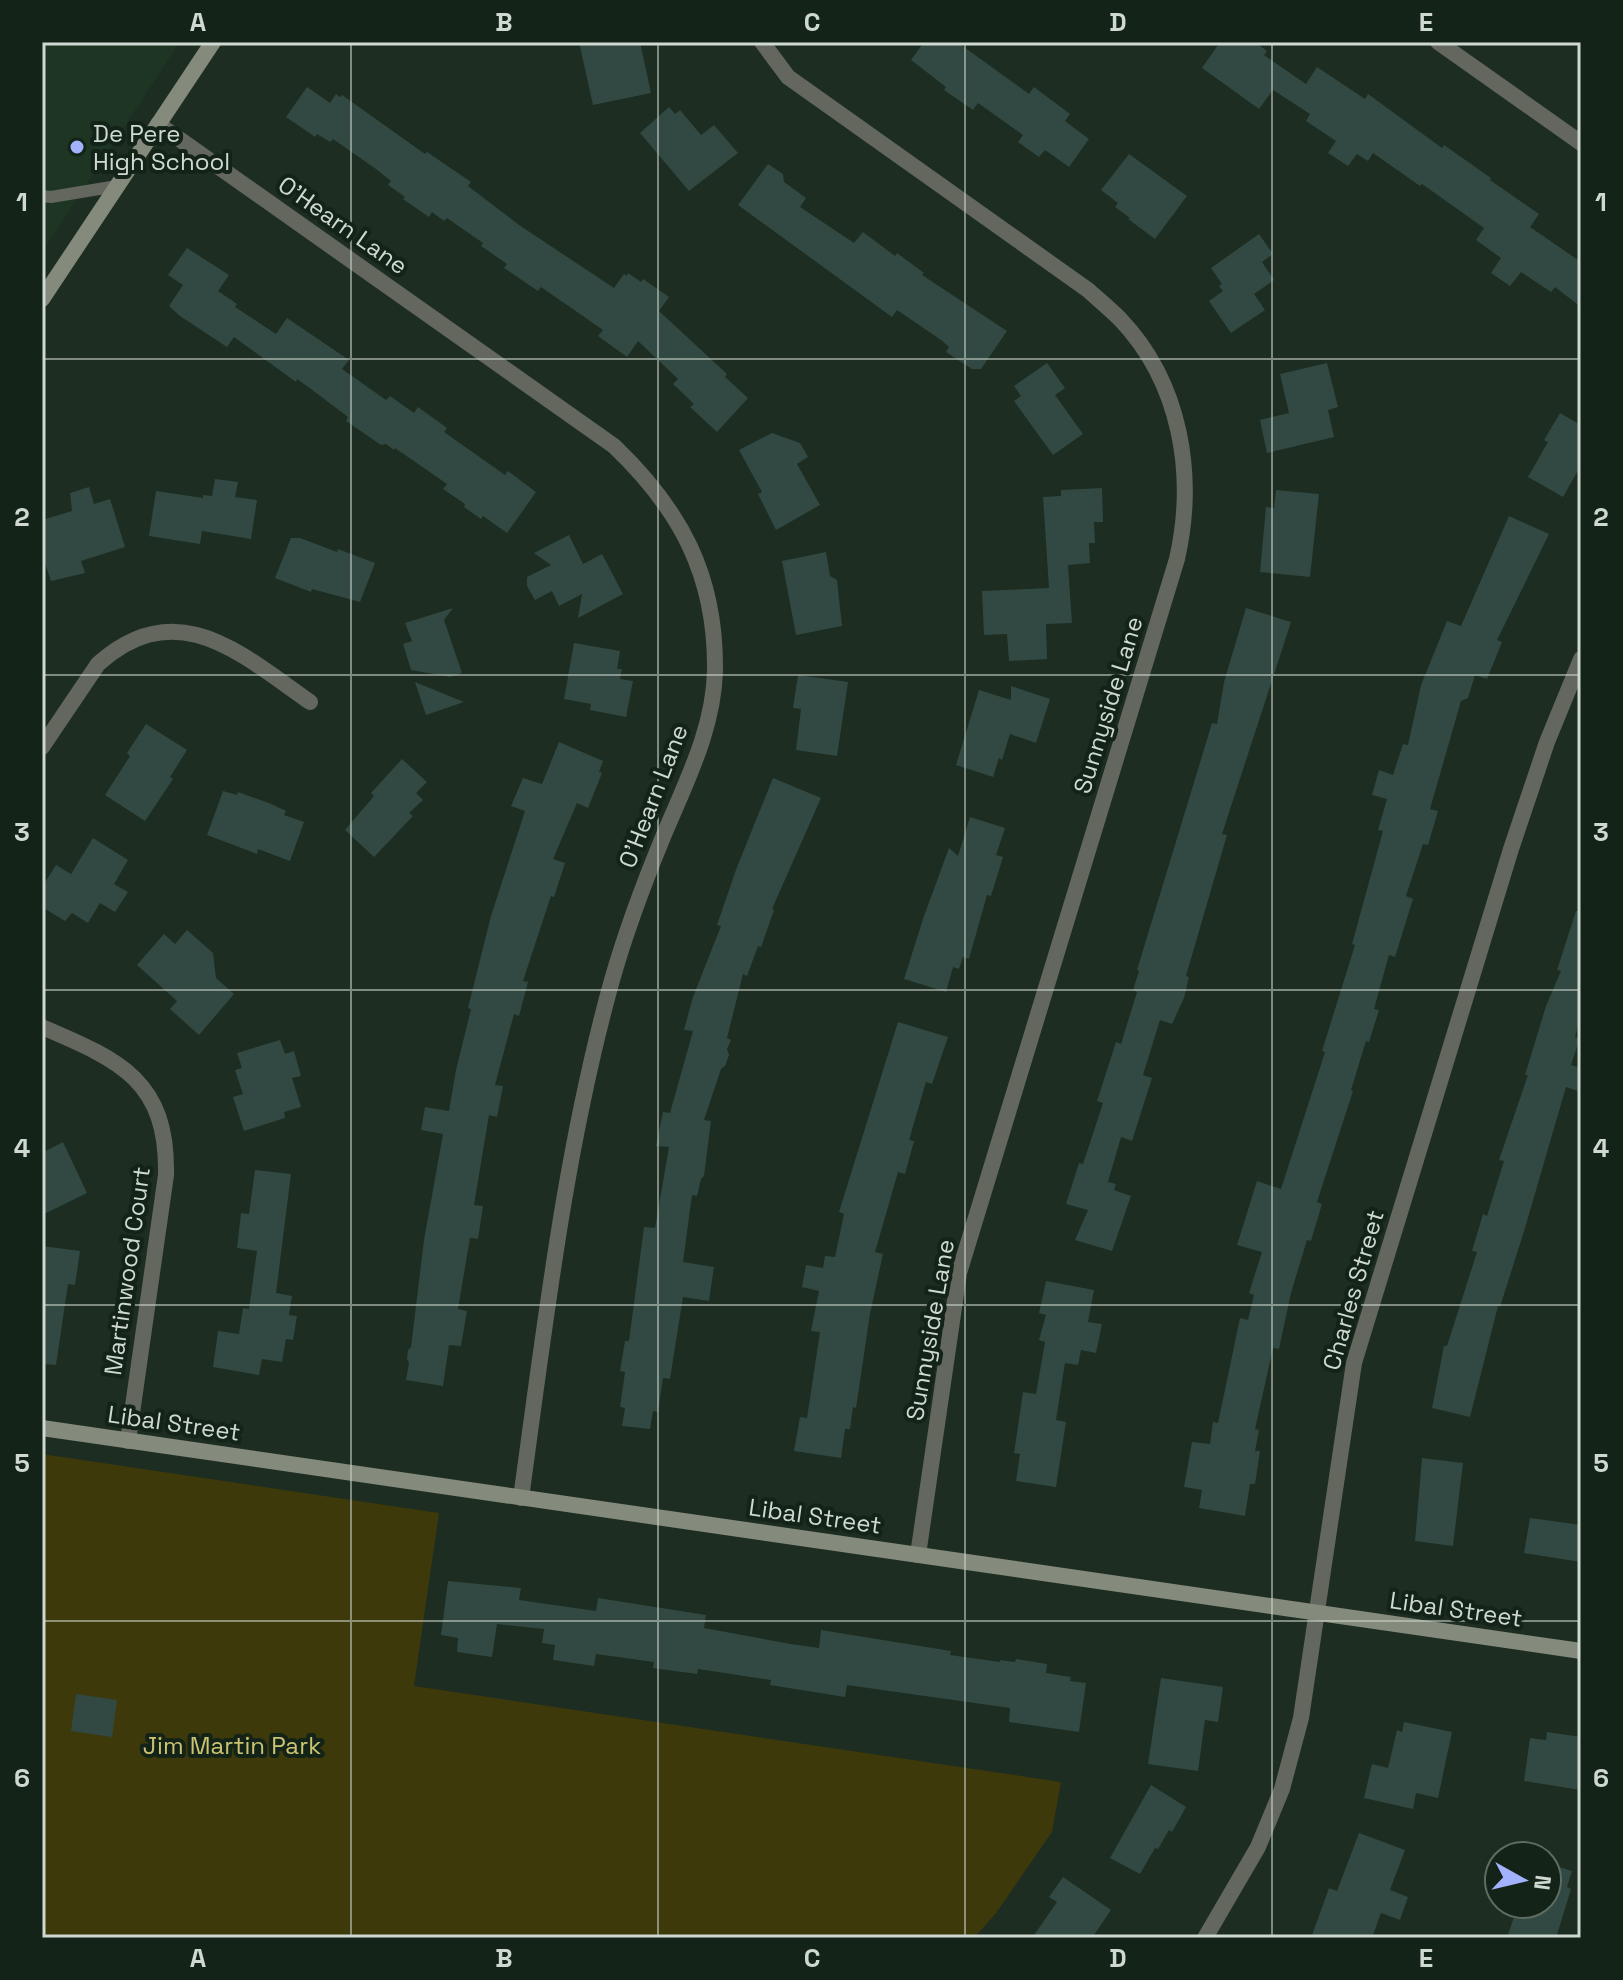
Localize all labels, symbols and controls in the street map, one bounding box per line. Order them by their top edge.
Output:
text: A [190,5,207,39]
text: B [495,5,513,39]
text: C [804,5,820,39]
text: D [1109,5,1127,39]
text: E [1419,5,1433,39]
place label: De Pere High School [93,118,230,177]
marker: De Pere High School [68,138,86,156]
street label: O'Hearn Lane [272,169,414,281]
text: 1 [16,185,28,219]
text: 1 [1595,185,1607,219]
text: 2 [14,500,30,534]
text: 2 [1593,500,1609,534]
street label: Sunnyside Lane [1066,613,1150,797]
street label: O'Hearn Lane [611,720,695,872]
text: 3 [14,815,30,849]
text: 3 [1593,815,1609,849]
text: 4 [14,1131,30,1165]
text: 4 [1593,1131,1609,1165]
street label: Martinwood Court [97,1165,157,1377]
street label: Charles Street [1315,1206,1391,1374]
street label: Sunnyside Lane [899,1237,961,1423]
street label: Libal Street [106,1398,242,1448]
text: 5 [14,1446,30,1480]
text: 5 [1593,1446,1609,1480]
street label: Libal Street [747,1491,883,1541]
street label: Libal Street [1388,1584,1524,1634]
park label: Jim Martin Park [143,1730,321,1761]
text: 6 [14,1761,30,1795]
text: 6 [1593,1761,1609,1795]
north arrow [1483,1840,1563,1920]
text: N [1528,1874,1558,1892]
text: A [190,1941,207,1975]
text: B [495,1941,513,1975]
text: C [804,1941,820,1975]
text: D [1109,1941,1127,1975]
text: E [1419,1941,1433,1975]

